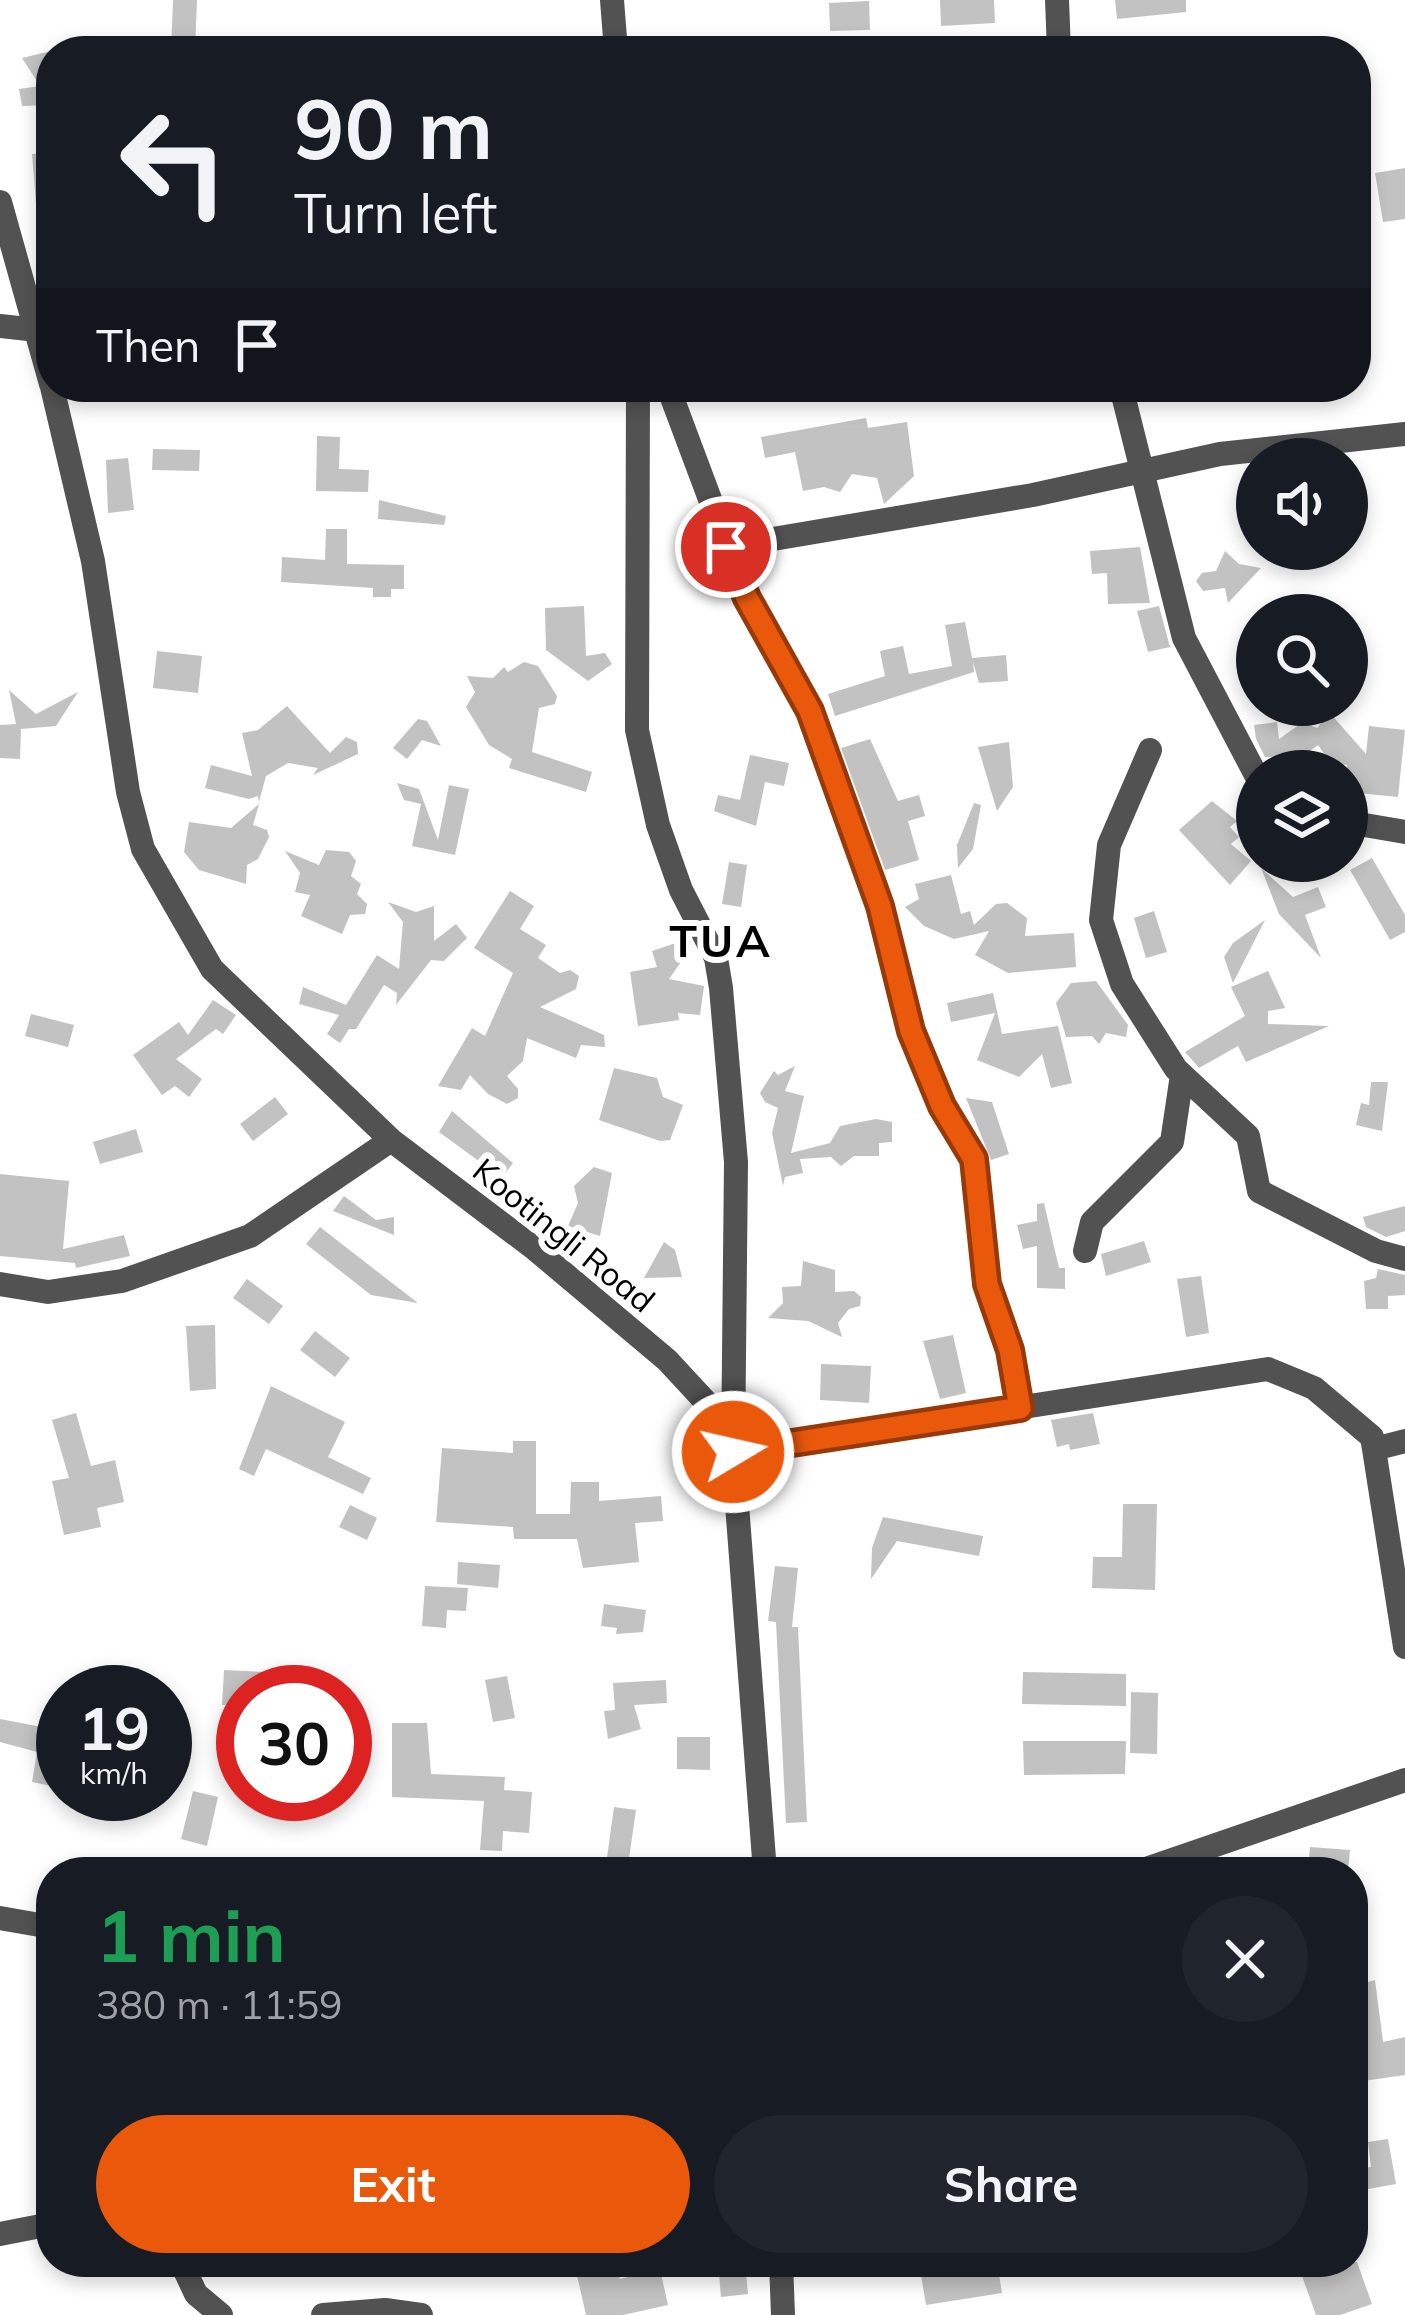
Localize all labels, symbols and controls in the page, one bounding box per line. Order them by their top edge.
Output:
text: 90 m [294,75,493,180]
icon: left [96,84,252,240]
text: Turn left [294,179,497,247]
icon: arrive [224,312,290,378]
text: Then [96,317,200,373]
map controls [1236,438,1368,882]
button: sound [1236,438,1368,570]
pin [675,496,777,598]
icon: arrive [693,514,759,580]
button: search [1236,594,1368,726]
button: layers [1236,750,1368,882]
district label: TUA [669,912,773,968]
street label: Kootingli Road [465,1149,663,1320]
position arrow [670,1389,796,1515]
speed limit sign: 30 [216,1665,372,1821]
text: 19 [78,1690,150,1765]
text: km/h [80,1754,148,1792]
text: 1 min [96,1890,286,1980]
button: close [1182,1896,1308,2022]
text: 380 m · 11:59 [96,1980,342,2029]
button: Exit [96,2115,690,2253]
button: Share [714,2115,1308,2253]

